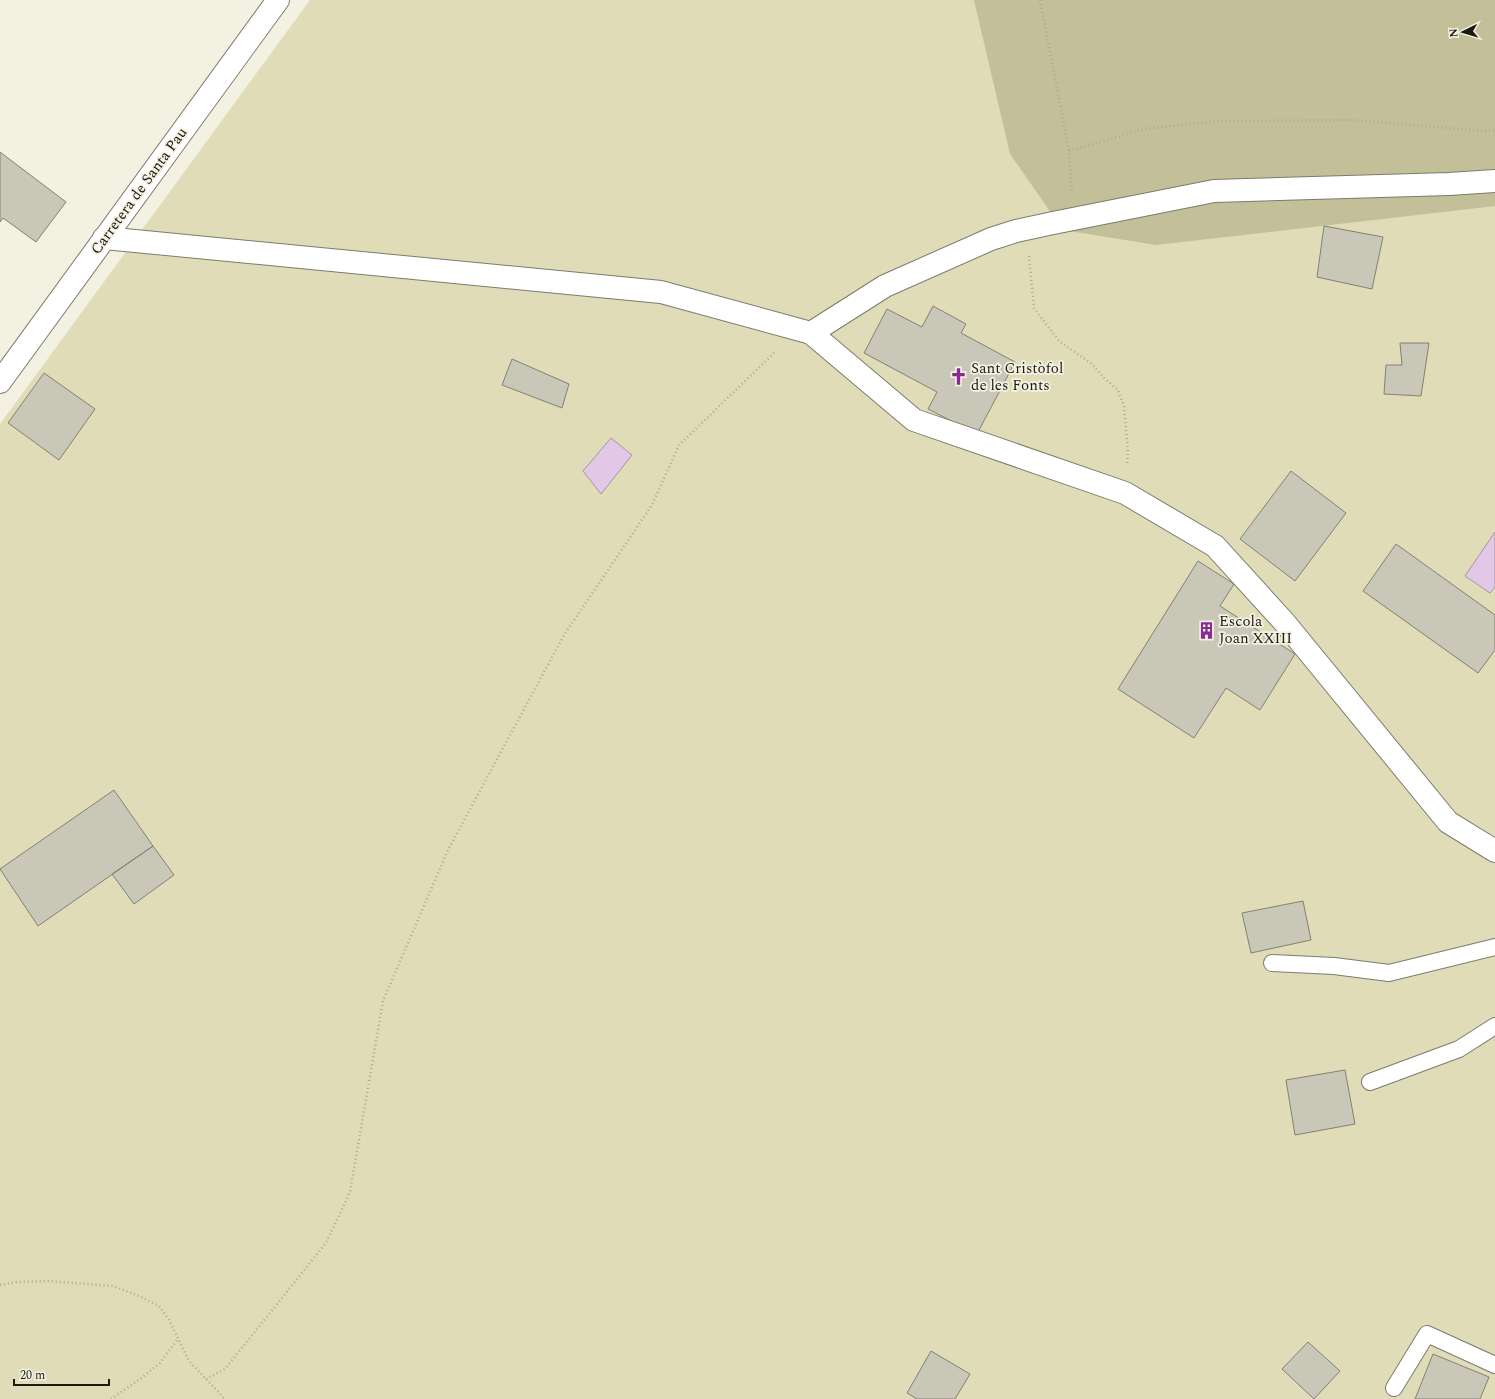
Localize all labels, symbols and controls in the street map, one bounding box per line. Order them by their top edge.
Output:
north arrow [1443,12,1483,52]
text: N [1445,28,1462,38]
street label: Carretera de Santa Pau [85,123,193,259]
place label: Sant Cristòfol de les Fonts [971,357,1063,397]
church icon: Sant Cristòfol de les Fonts [948,367,968,387]
place label: Escola Joan XXIII [1219,610,1292,650]
building icon: Escola Joan XXIII [1196,620,1216,640]
scale bar [14,1361,109,1387]
text: 20 m [20,1366,45,1385]

